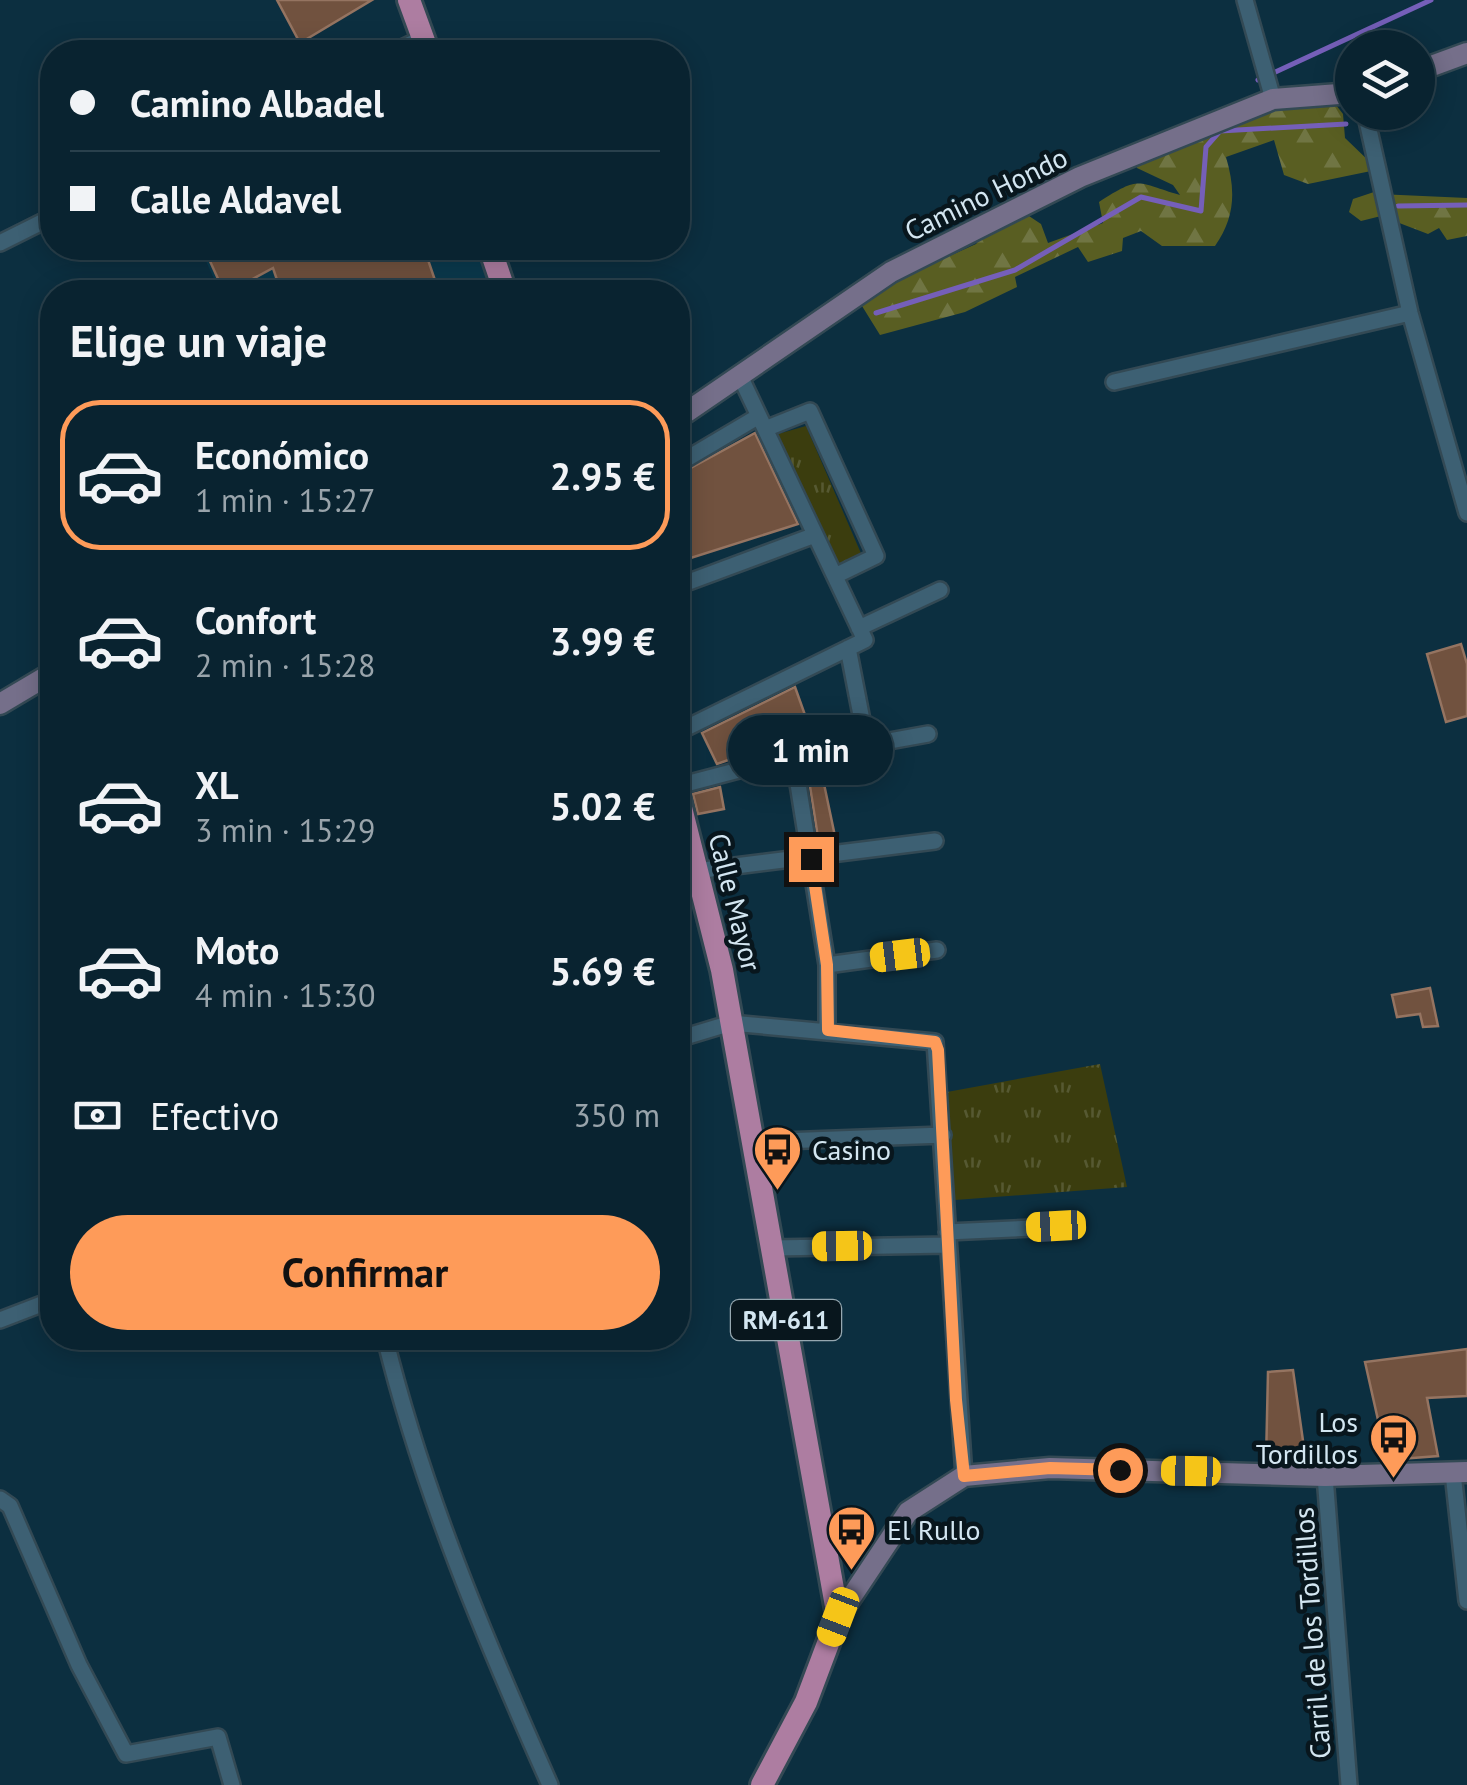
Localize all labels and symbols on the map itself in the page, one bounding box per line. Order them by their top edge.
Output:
street label: Camino Hondo [898,138,1073,249]
callout: 1 min [728,714,894,784]
street label: Calle Mayor [701,829,771,975]
route end [789,837,834,882]
car [868,936,932,974]
bus stop icon: Casino [751,1124,803,1192]
place label: Casino [812,1131,891,1168]
car [1025,1209,1087,1243]
car [812,1230,872,1262]
road number: RM-611 [731,1300,841,1340]
place label: Los Tordillos [1256,1403,1358,1472]
bus stop icon: Los Tordillos [1367,1412,1419,1480]
route start [1098,1448,1143,1493]
car [1161,1455,1221,1487]
bus stop icon: El Rullo [826,1504,878,1572]
street label: Carril de los Tordillos [1284,1506,1339,1760]
place label: El Rullo [887,1511,981,1548]
car [813,1584,863,1650]

